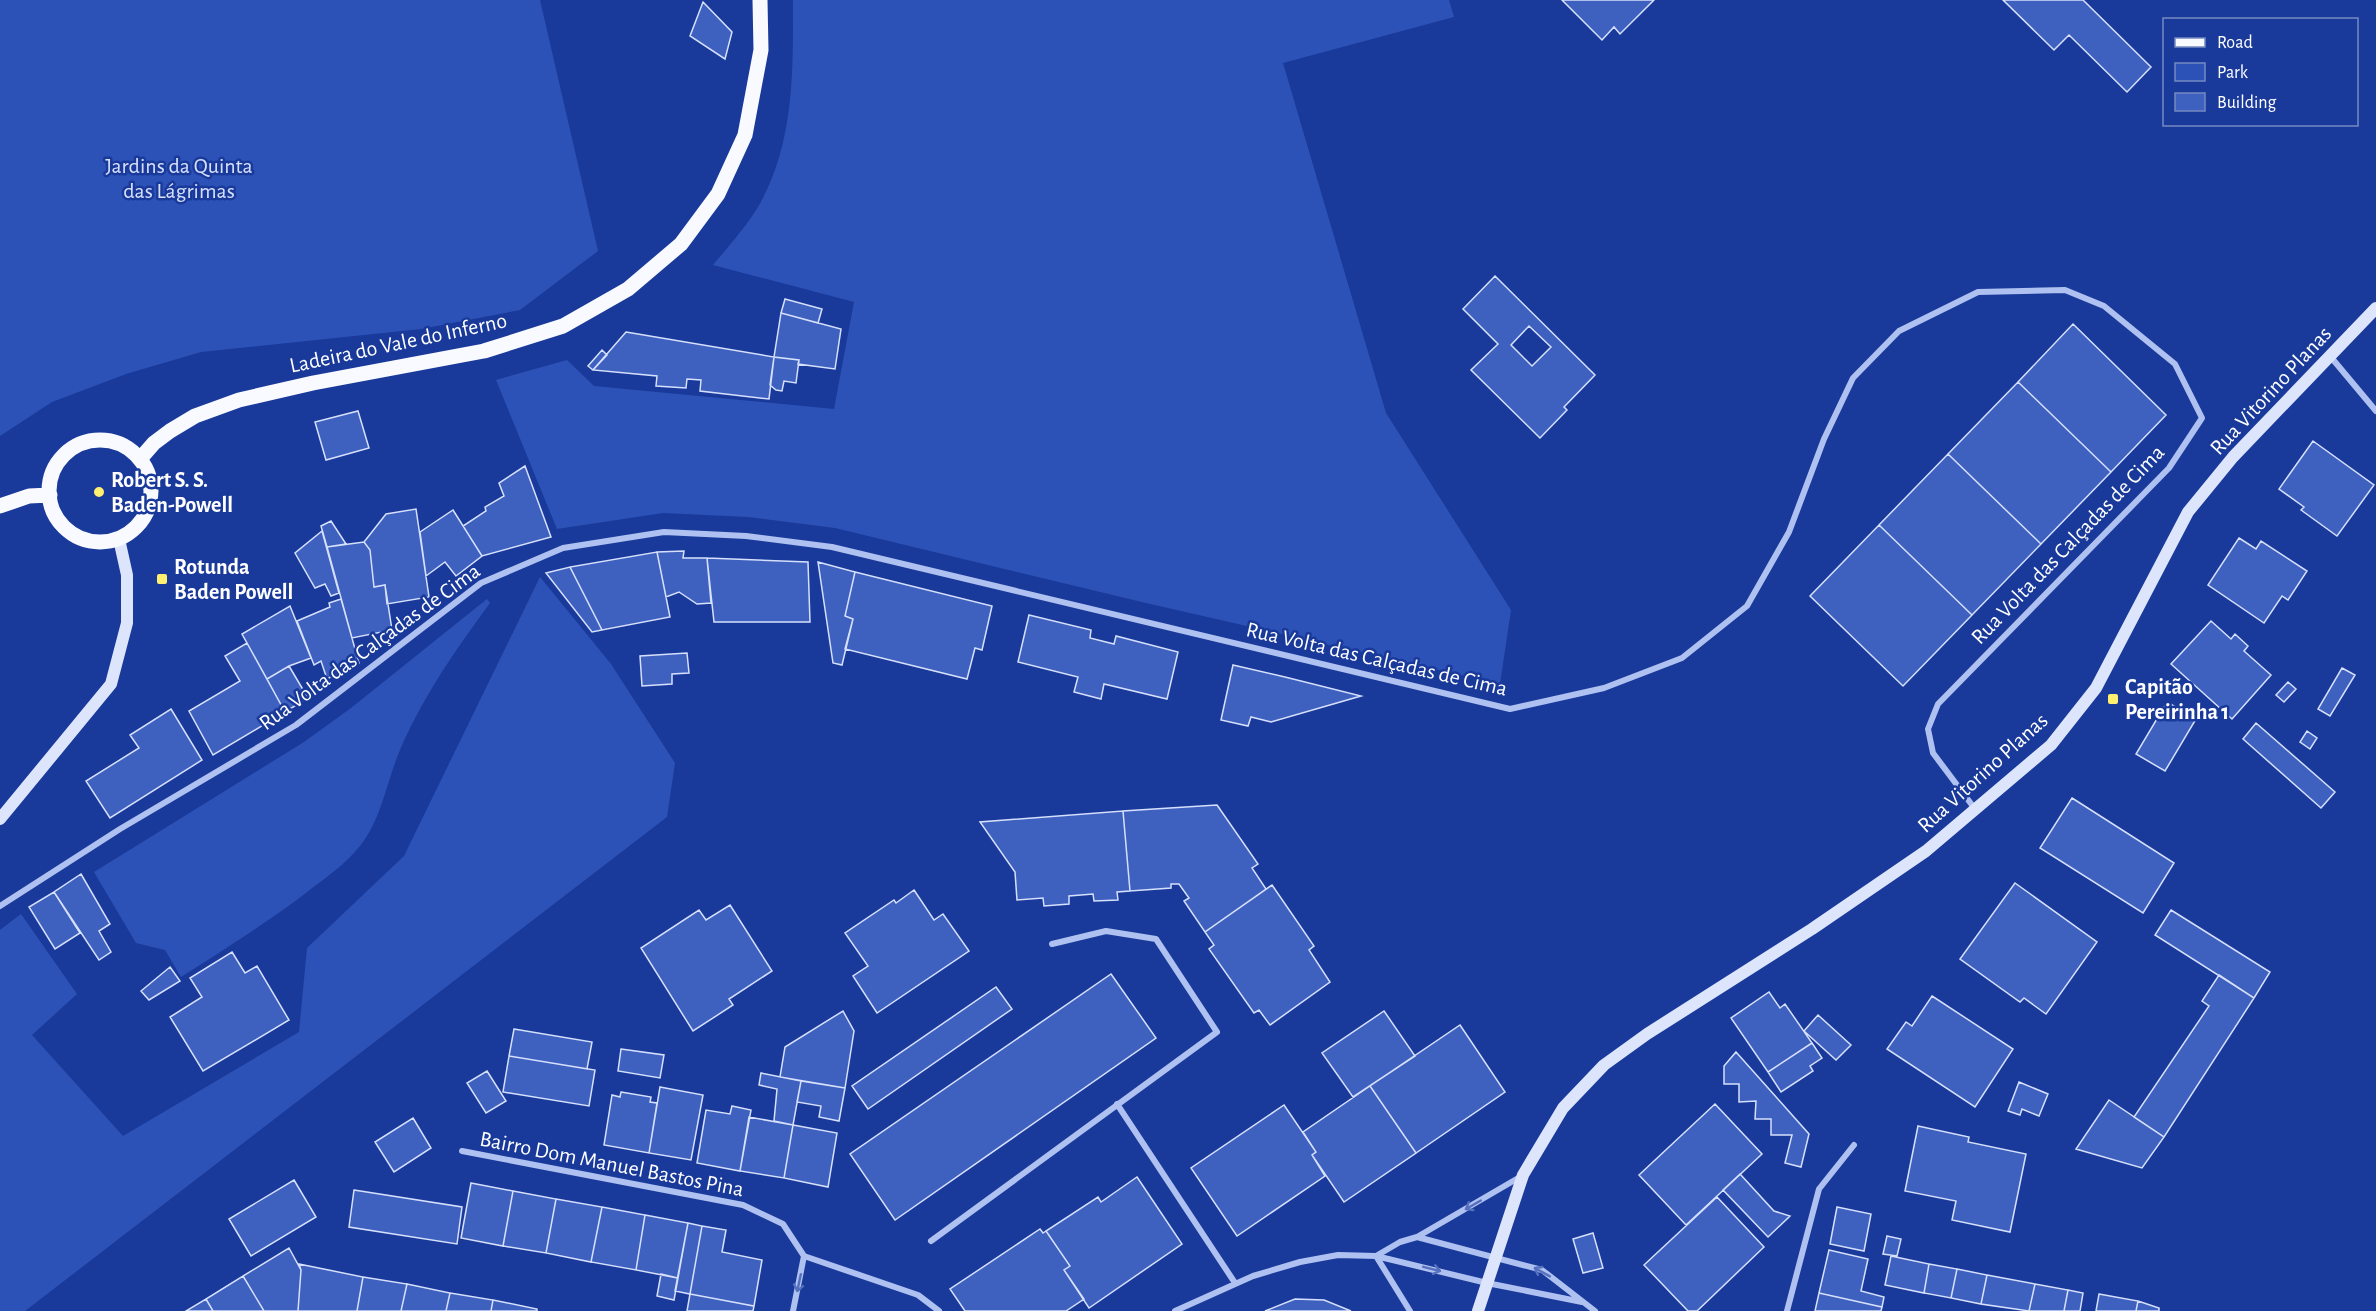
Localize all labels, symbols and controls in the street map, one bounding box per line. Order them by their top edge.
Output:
legend [2163,18,2358,126]
text: Road [2217,34,2253,52]
text: Park [2217,64,2249,82]
text: Building [2217,94,2277,112]
park label: Jardins da Quinta das Lágrimas [105,155,253,202]
street label: Ladeira do Vale do Inferno [288,309,509,377]
street label: Rua Vitorino Planas [2206,322,2336,459]
street label: Rua Volta das Calçadas de Cima [1967,441,2168,648]
place label: Robert S. S. Baden-Powell [111,469,233,516]
marker: Robert S. S. Baden-Powell [92,485,106,499]
place label: Rotunda Baden Powell [174,556,293,603]
street label: Rua Volta das Calçadas de Cima [255,559,484,734]
marker: Rotunda Baden Powell [155,572,169,586]
street label: Rua Volta das Calçadas de Cima [1244,618,1509,700]
place label: Capitão Pereirinha 1 [2125,676,2229,723]
marker: Capitão Pereirinha 1 [2106,692,2120,706]
street label: Rua Vitorino Planas [1913,709,2052,837]
street label: Bairro Dom Manuel Bastos Pina [478,1128,746,1200]
one-way arrow [1465,1199,1482,1211]
one-way arrow [1422,1264,1441,1276]
one-way arrow [1533,1266,1551,1278]
one-way arrow [793,1273,804,1293]

